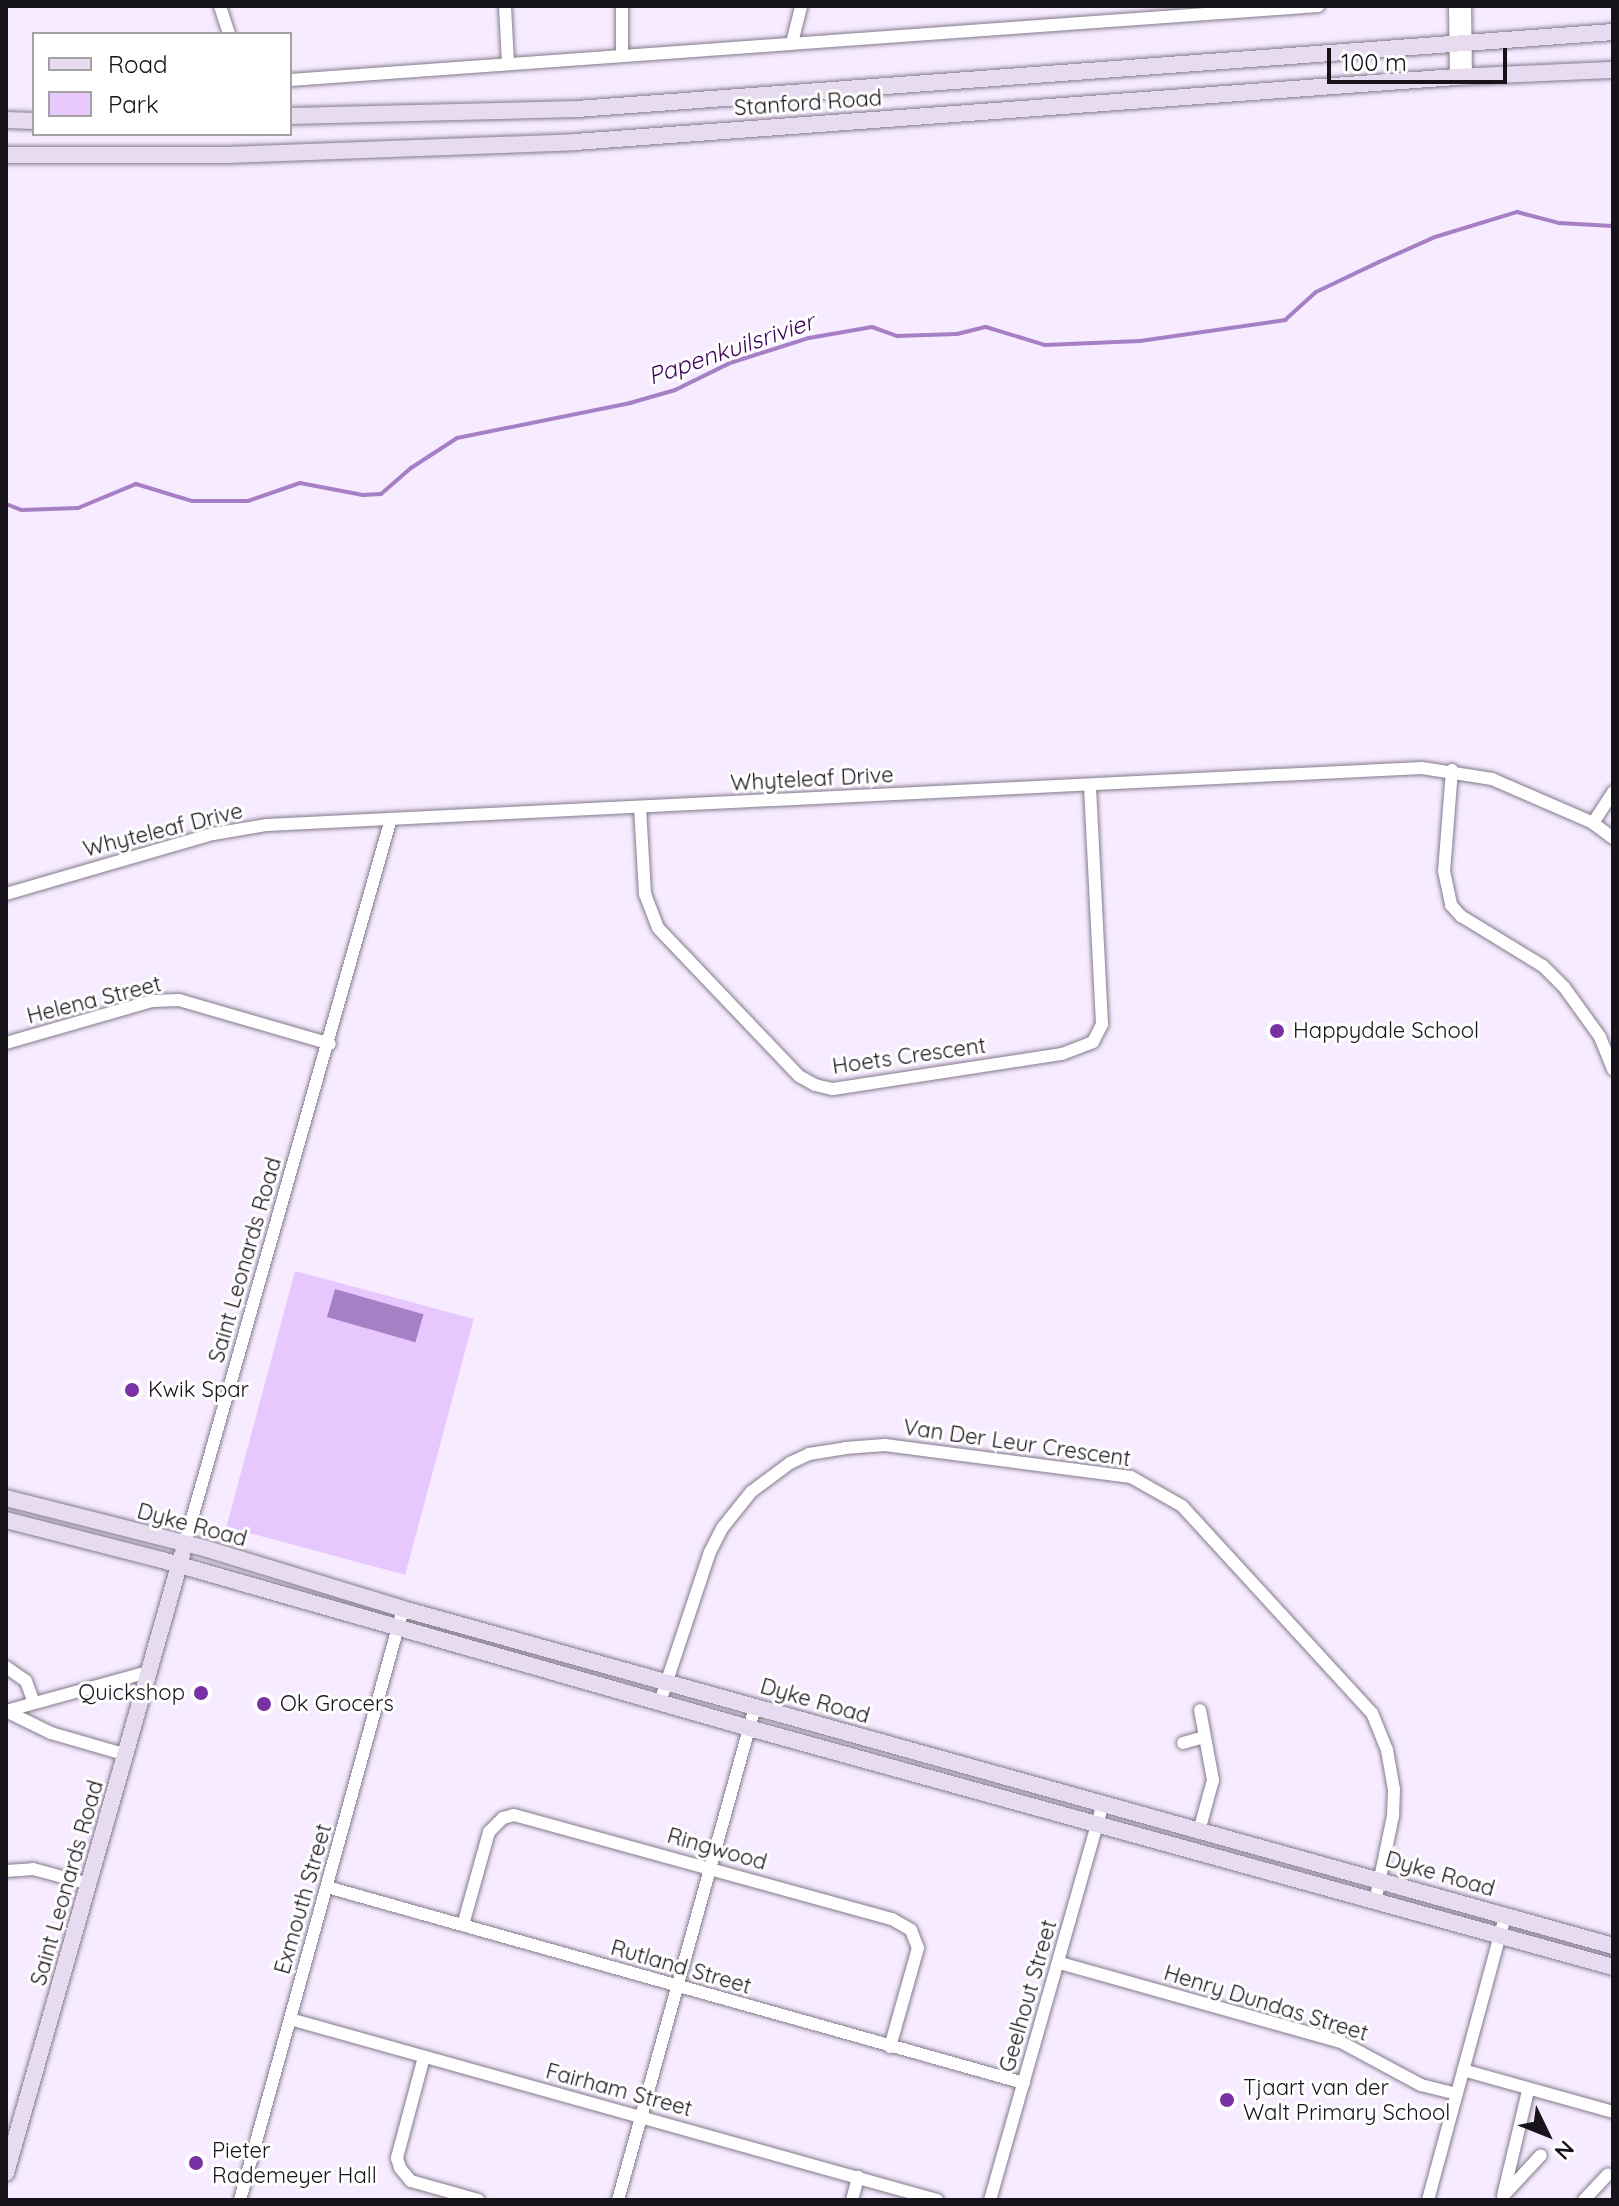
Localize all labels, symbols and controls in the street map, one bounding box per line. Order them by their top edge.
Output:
legend [32,32,292,136]
scale bar [1331,32,1511,82]
text: 100 m [1341,47,1407,77]
text: Road [108,49,168,79]
street label: Stanford Road [733,85,883,121]
text: Park [108,89,159,119]
water label: Papenkuilsrivier [644,307,818,391]
street label: Whyteleaf Drive [730,762,894,796]
street label: Whyteleaf Drive [80,797,246,863]
street label: Helena Street [24,971,164,1029]
place label: Happydale School [1293,1018,1479,1044]
marker: Happydale School [1268,1022,1286,1040]
street label: Hoets Crescent [830,1032,988,1080]
street label: Saint Leonards Road [203,1154,287,1366]
place label: Kwik Spar [148,1377,249,1403]
marker: Kwik Spar [123,1381,141,1399]
street label: Van Der Leur Crescent [902,1414,1132,1472]
street label: Dyke Road [134,1498,250,1552]
street label: Dyke Road [757,1673,873,1729]
place label: Quickshop [78,1680,185,1706]
marker: Quickshop [192,1684,210,1702]
place label: Ok Grocers [280,1691,394,1717]
marker: Ok Grocers [255,1695,273,1713]
street label: Saint Leonards Road [25,1777,109,1989]
street label: Exmouth Street [269,1821,337,1977]
street label: Ringwood [664,1822,770,1876]
street label: Dyke Road [1382,1846,1498,1902]
street label: Geelhout Street [994,1917,1062,2075]
street label: Rutland Street [608,1934,754,2000]
street label: Henry Dundas Street [1161,1959,1371,2047]
street label: Fairham Street [543,2058,695,2122]
place label: Tjaart van der Walt Primary School [1243,2074,1450,2126]
marker: Tjaart van der Walt Primary School [1218,2091,1236,2109]
north arrow [1507,2094,1587,2174]
text: N [1549,2135,1580,2166]
place label: Pieter Rademeyer Hall [212,2137,377,2188]
marker: Pieter Rademeyer Hall [187,2154,205,2172]

